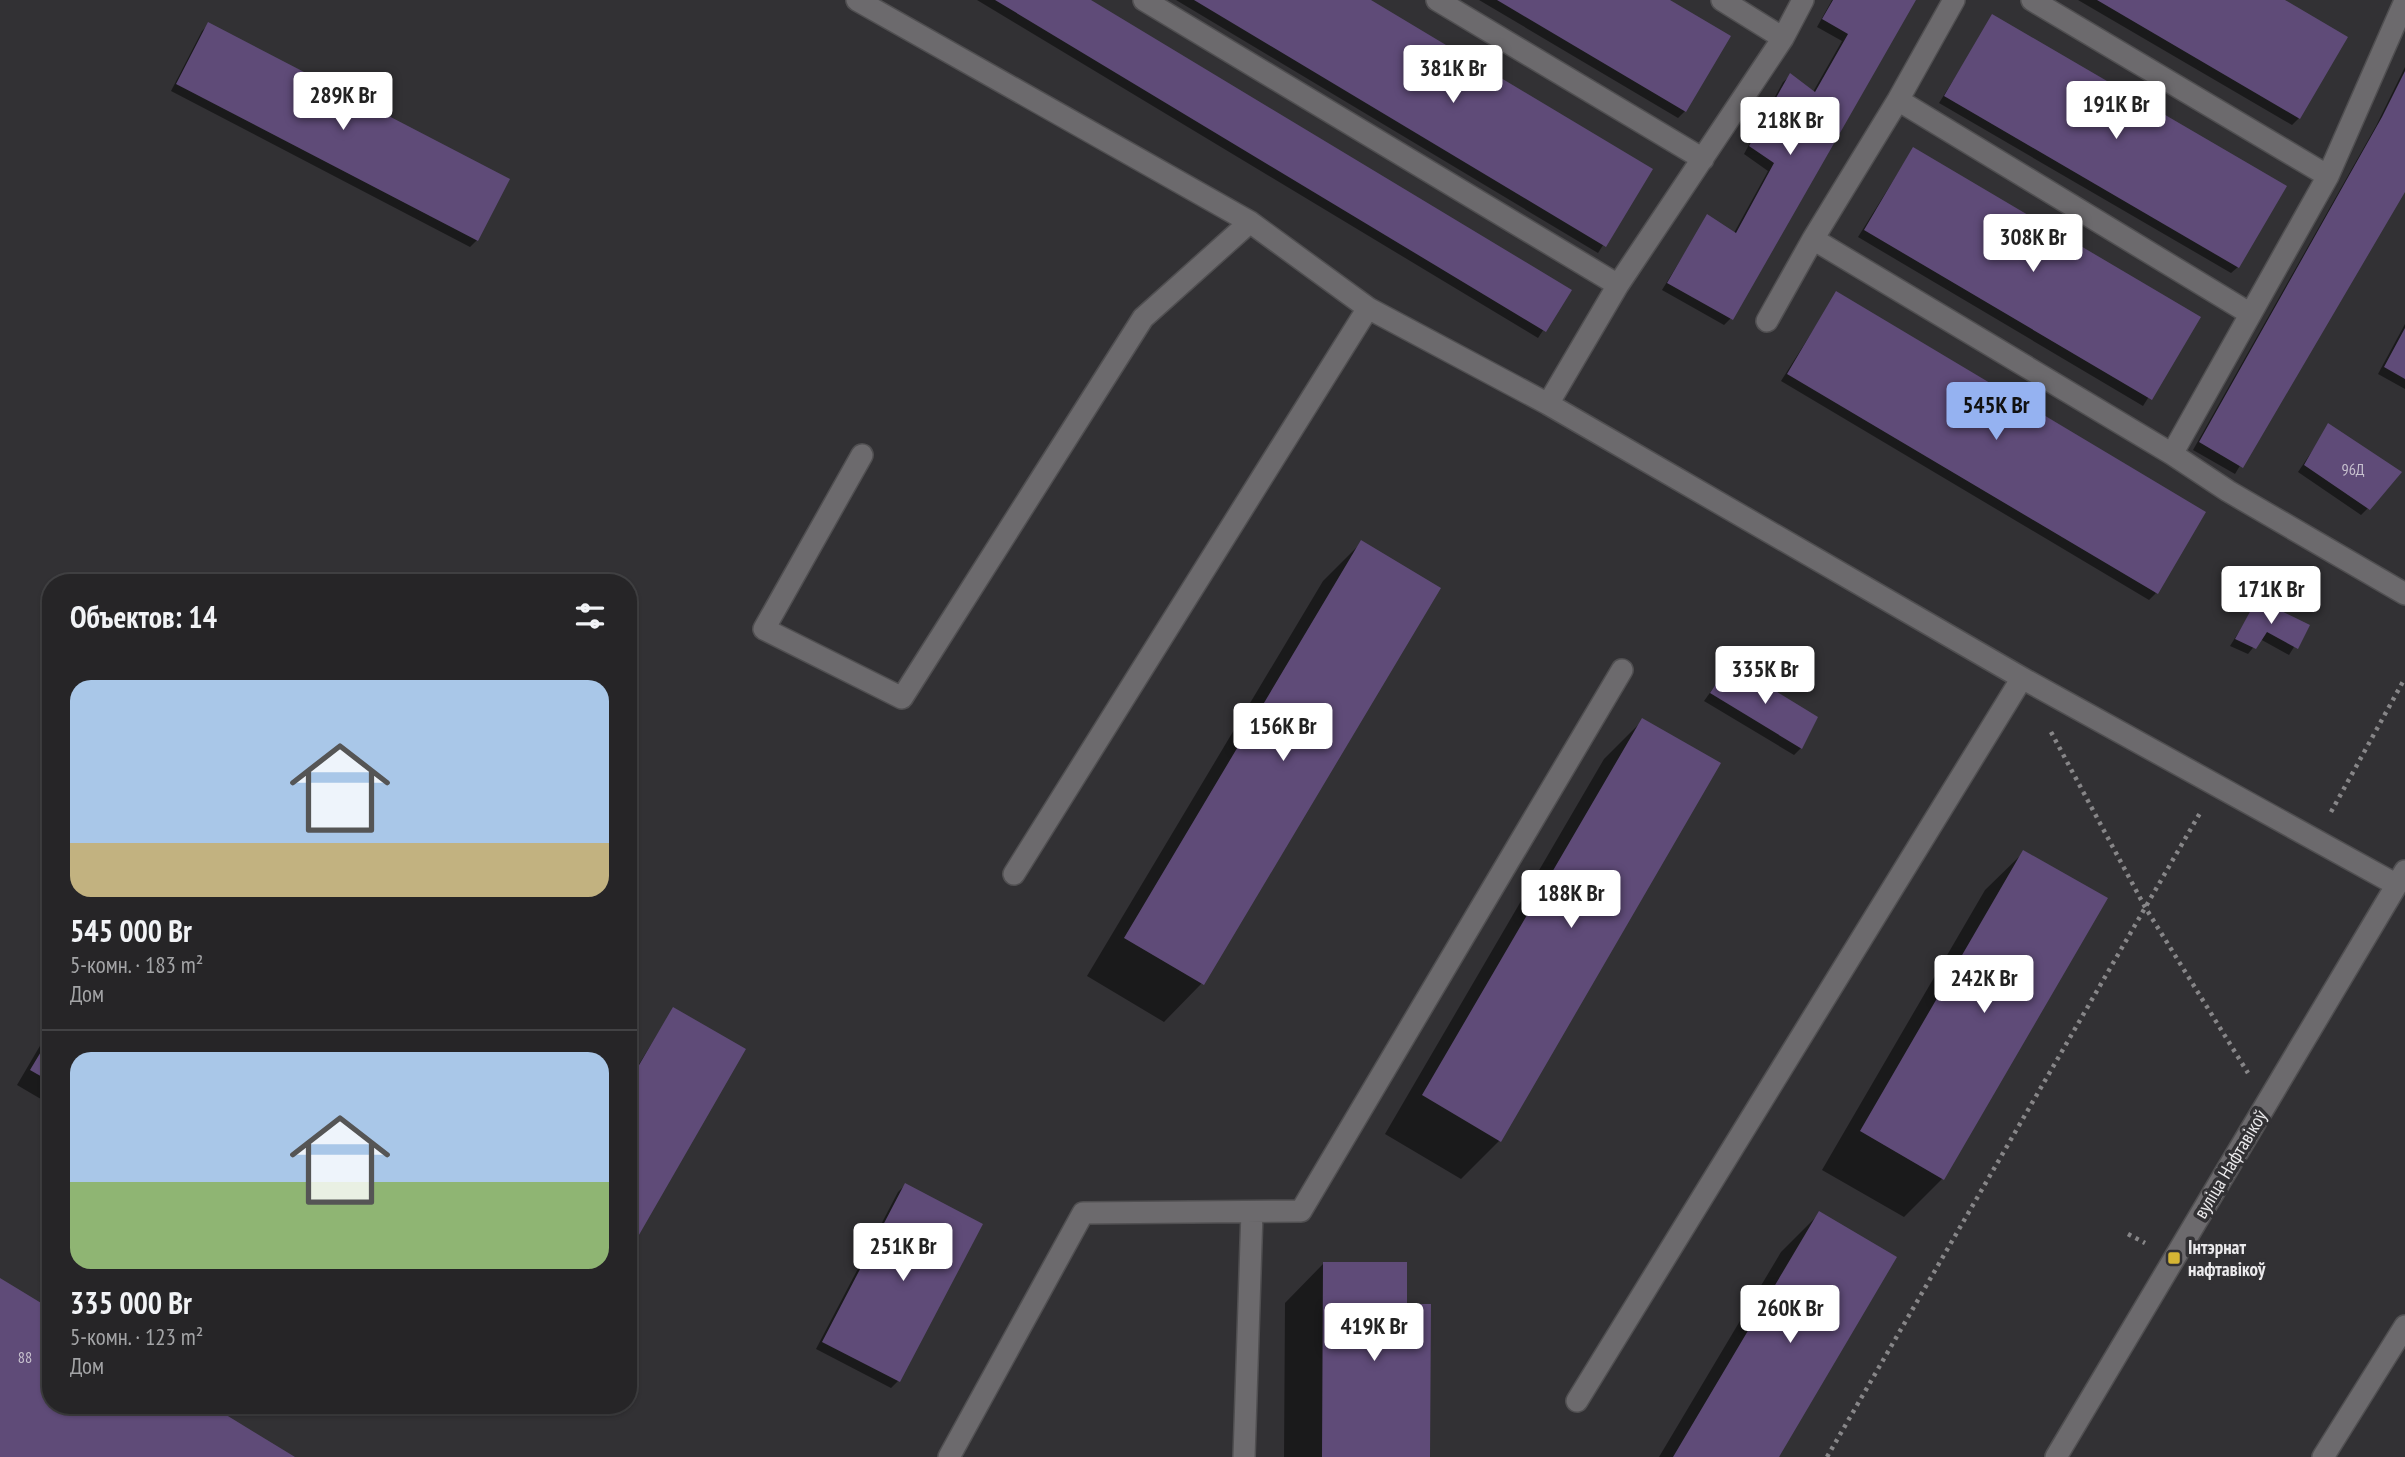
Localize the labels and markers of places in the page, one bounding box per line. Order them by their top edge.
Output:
pin: 381K Br [1388,46,1518,105]
pin: 289K Br [278,72,408,132]
pin: 191K Br [2051,82,2181,141]
pin: 218K Br [1725,97,1855,157]
pin: 308K Br [1968,215,2098,274]
pin: 545K Br [1931,382,2061,442]
pin: 171K Br [2206,566,2336,626]
pin: 335K Br [1700,646,1830,706]
pin: 156K Br [1218,704,1348,763]
pin: 188K Br [1506,870,1636,930]
pin: 242K Br [1919,956,2049,1015]
pin: 251K Br [838,1224,968,1283]
place label: Інтэрнат нафтавікоў [2188,1235,2266,1281]
marker: Інтэрнат нафтавікоў [2166,1250,2182,1266]
pin: 260K Br [1725,1286,1855,1345]
pin: 419K Br [1309,1304,1439,1363]

